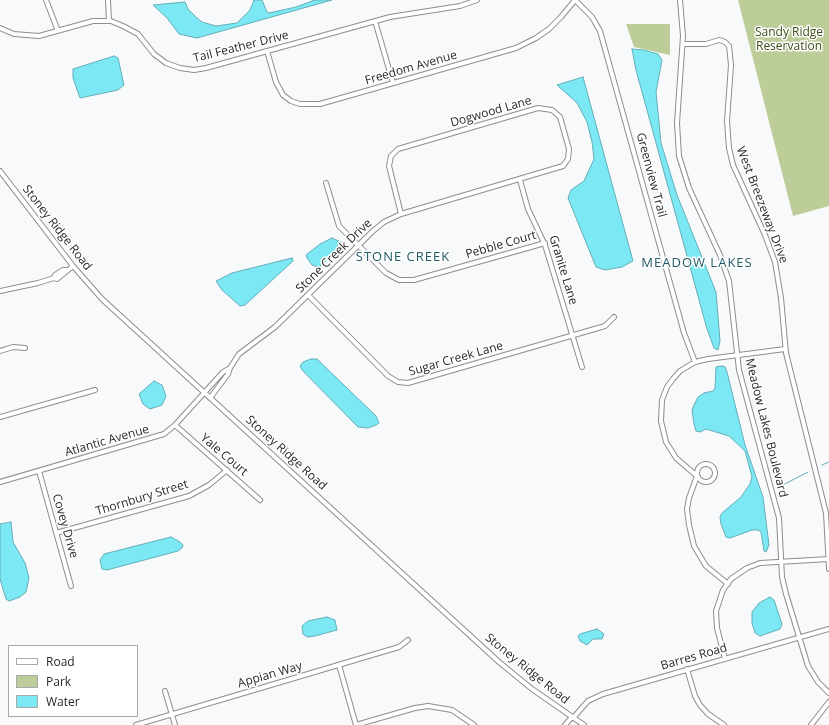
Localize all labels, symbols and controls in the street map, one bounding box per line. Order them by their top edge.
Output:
park label: Sandy Ridge Reservation [755,26,823,54]
street label: Tail Feather Drive [192,28,290,66]
street label: Freedom Avenue [363,48,459,88]
street label: Dogwood Lane [449,94,533,130]
street label: Greenview Trail [633,131,669,219]
street label: West Breezeway Drive [733,145,791,265]
street label: Stoney Ridge Road [19,183,95,273]
street label: Stone Creek Drive [293,216,375,296]
street label: Pebble Court [464,228,538,262]
street label: Granite Lane [546,234,580,306]
district label: STONE CREEK [356,249,450,265]
district label: MEADOW LAKES [641,255,753,271]
street label: Sugar Creek Lane [407,339,505,379]
street label: Meadow Lakes Boulevard [742,357,790,499]
street label: Stoney Ridge Road [243,413,329,493]
street label: Atlantic Avenue [63,422,151,460]
street label: Yale Court [197,431,251,479]
street label: Thornbury Street [94,477,190,519]
street label: Covey Drive [49,492,81,560]
street label: Stoney Ridge Road [482,631,572,707]
street label: Barres Road [659,641,729,673]
legend [8,645,138,717]
text: Road [46,653,75,670]
street label: Appian Way [236,659,304,691]
text: Park [46,673,71,690]
text: Water [46,693,80,710]

